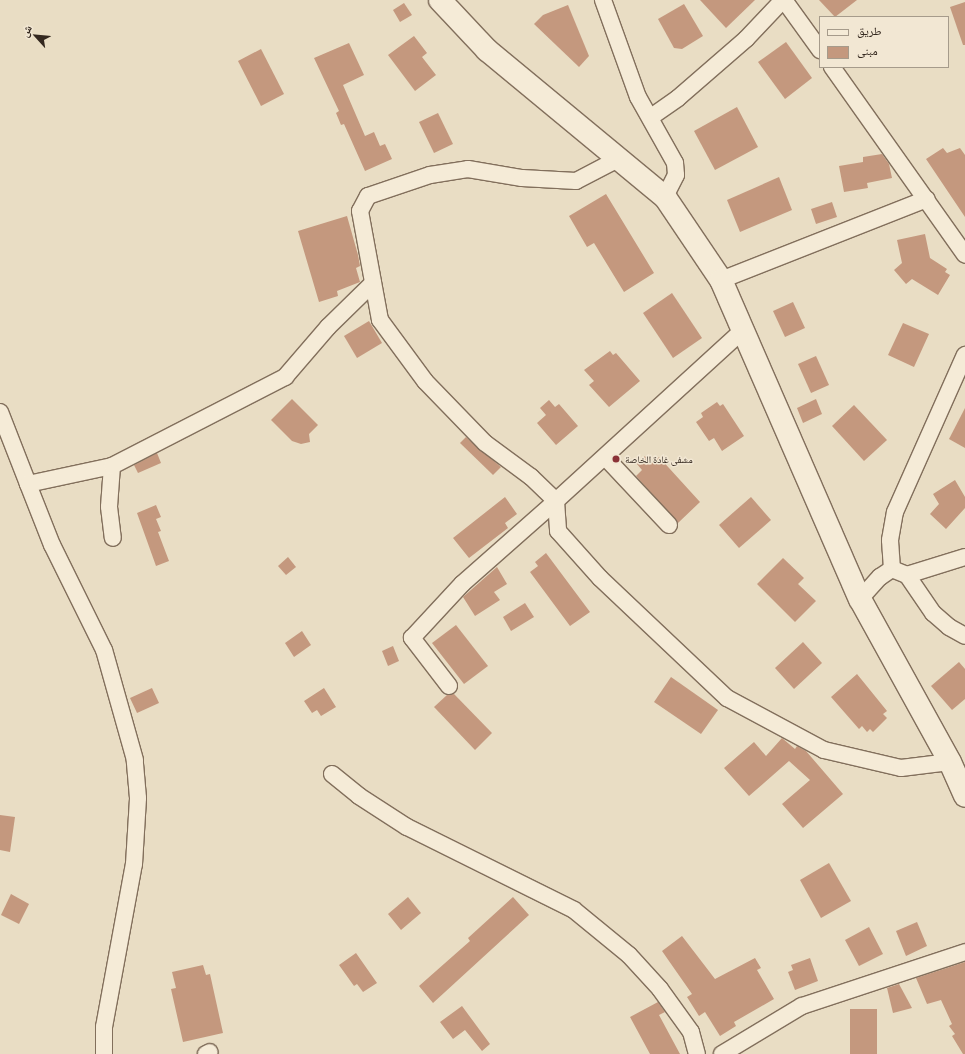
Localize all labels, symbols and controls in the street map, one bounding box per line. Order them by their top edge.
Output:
north arrow [16,16,56,56]
legend [819,16,949,68]
text: طريق [857,21,882,39]
text: ش [16,22,35,39]
text: مبنى [857,41,878,59]
marker: مشفى غادة الخاصة [610,453,622,465]
place label: مشفى غادة الخاصة [625,453,693,465]

